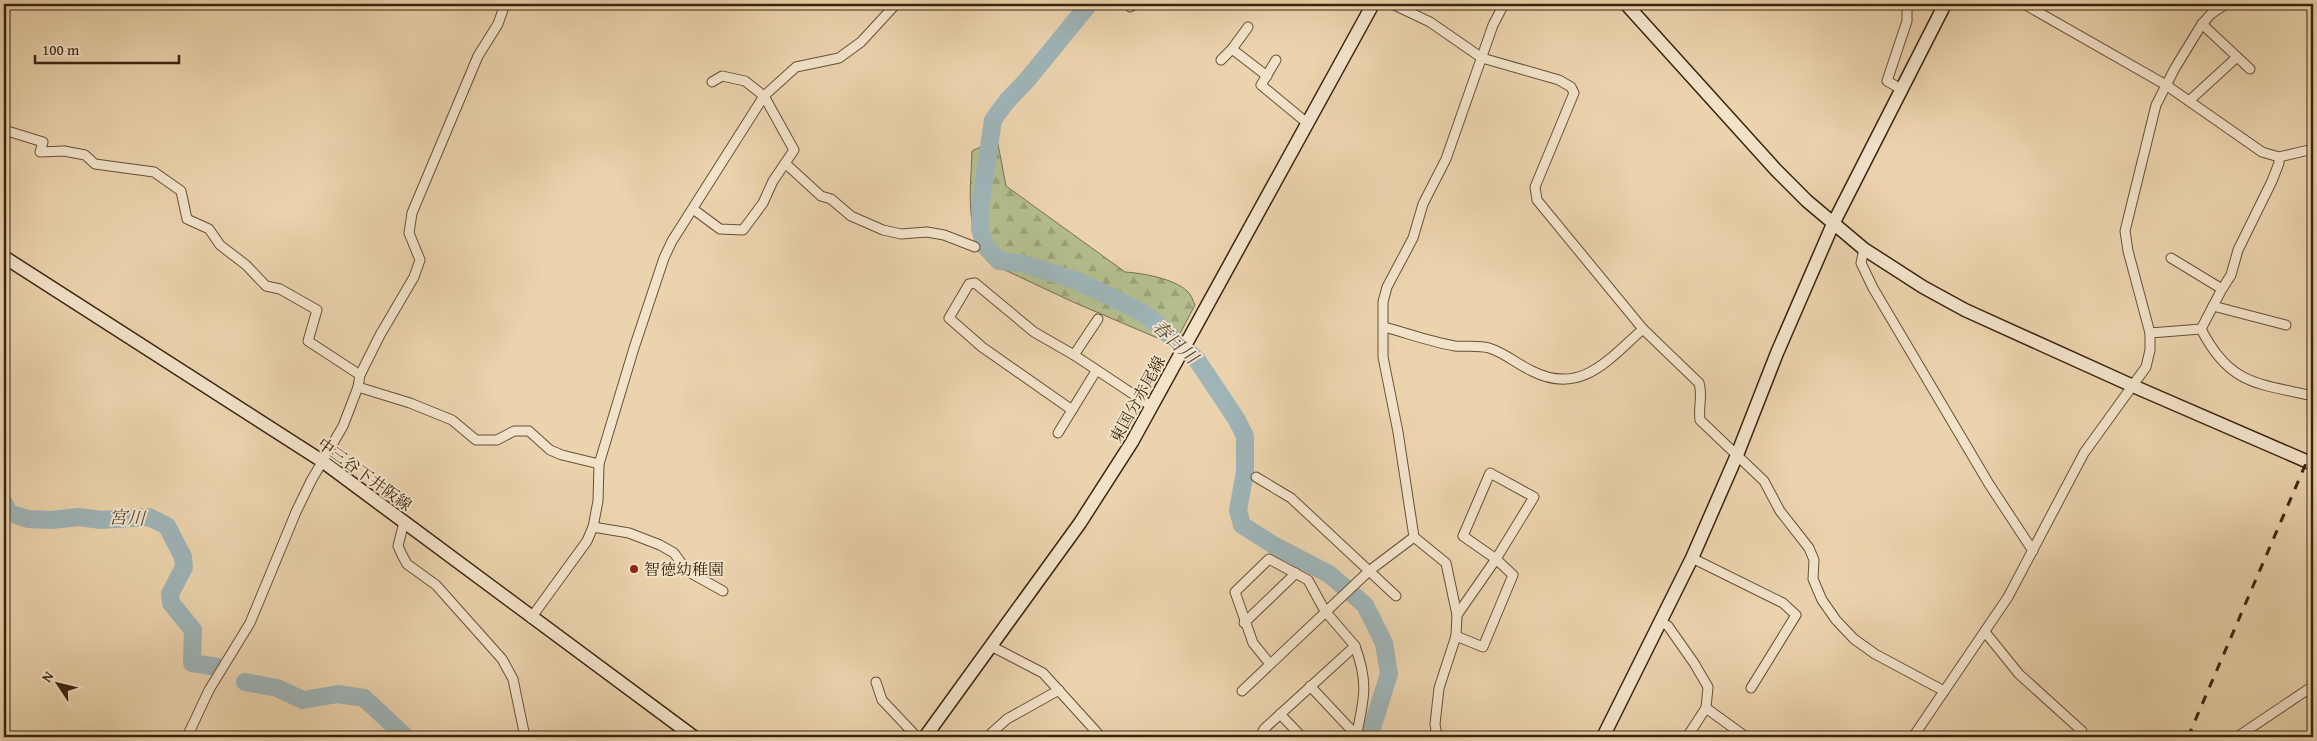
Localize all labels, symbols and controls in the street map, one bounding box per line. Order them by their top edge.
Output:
scale bar [35,32,179,64]
text: 100 m [42,39,80,60]
water label: 春日川 [1146,313,1206,371]
street label: 東国分赤尾線 [1103,351,1171,447]
street label: 中三谷下井阪線 [313,431,417,517]
water label: 宮川 [109,503,147,532]
place label: 智徳幼稚園 [644,557,724,581]
marker: 智徳幼稚園 [628,563,640,575]
north arrow [32,658,82,708]
text: N [36,666,59,686]

